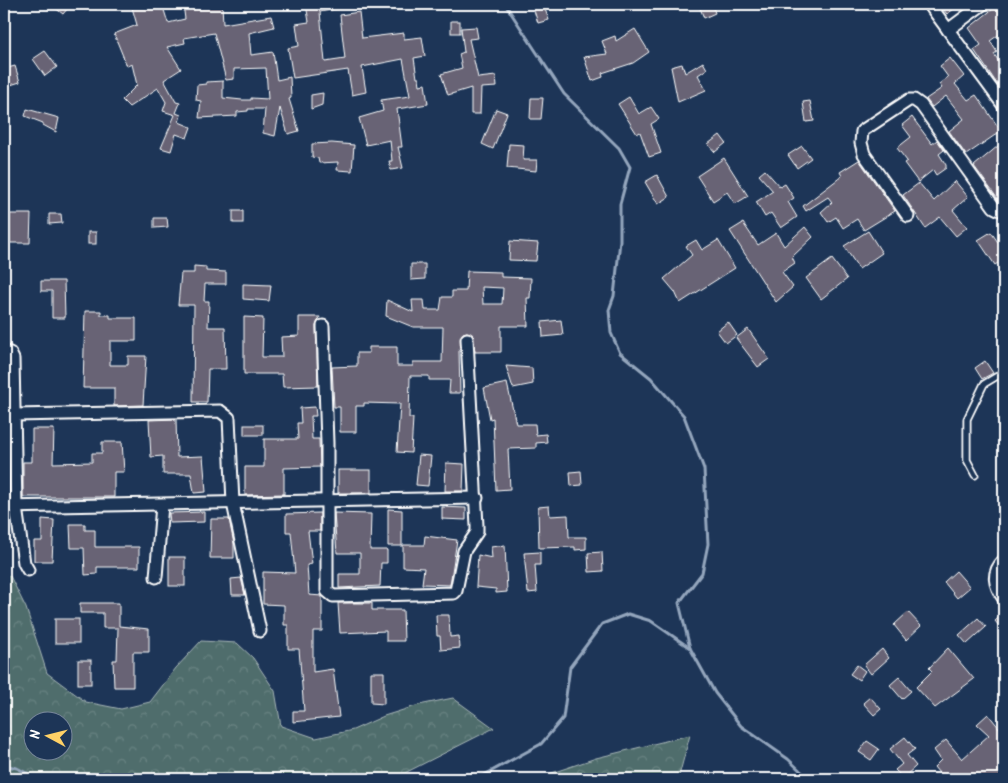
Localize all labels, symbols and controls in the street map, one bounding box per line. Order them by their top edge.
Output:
north arrow [22,710,72,760]
text: N [25,729,48,740]

